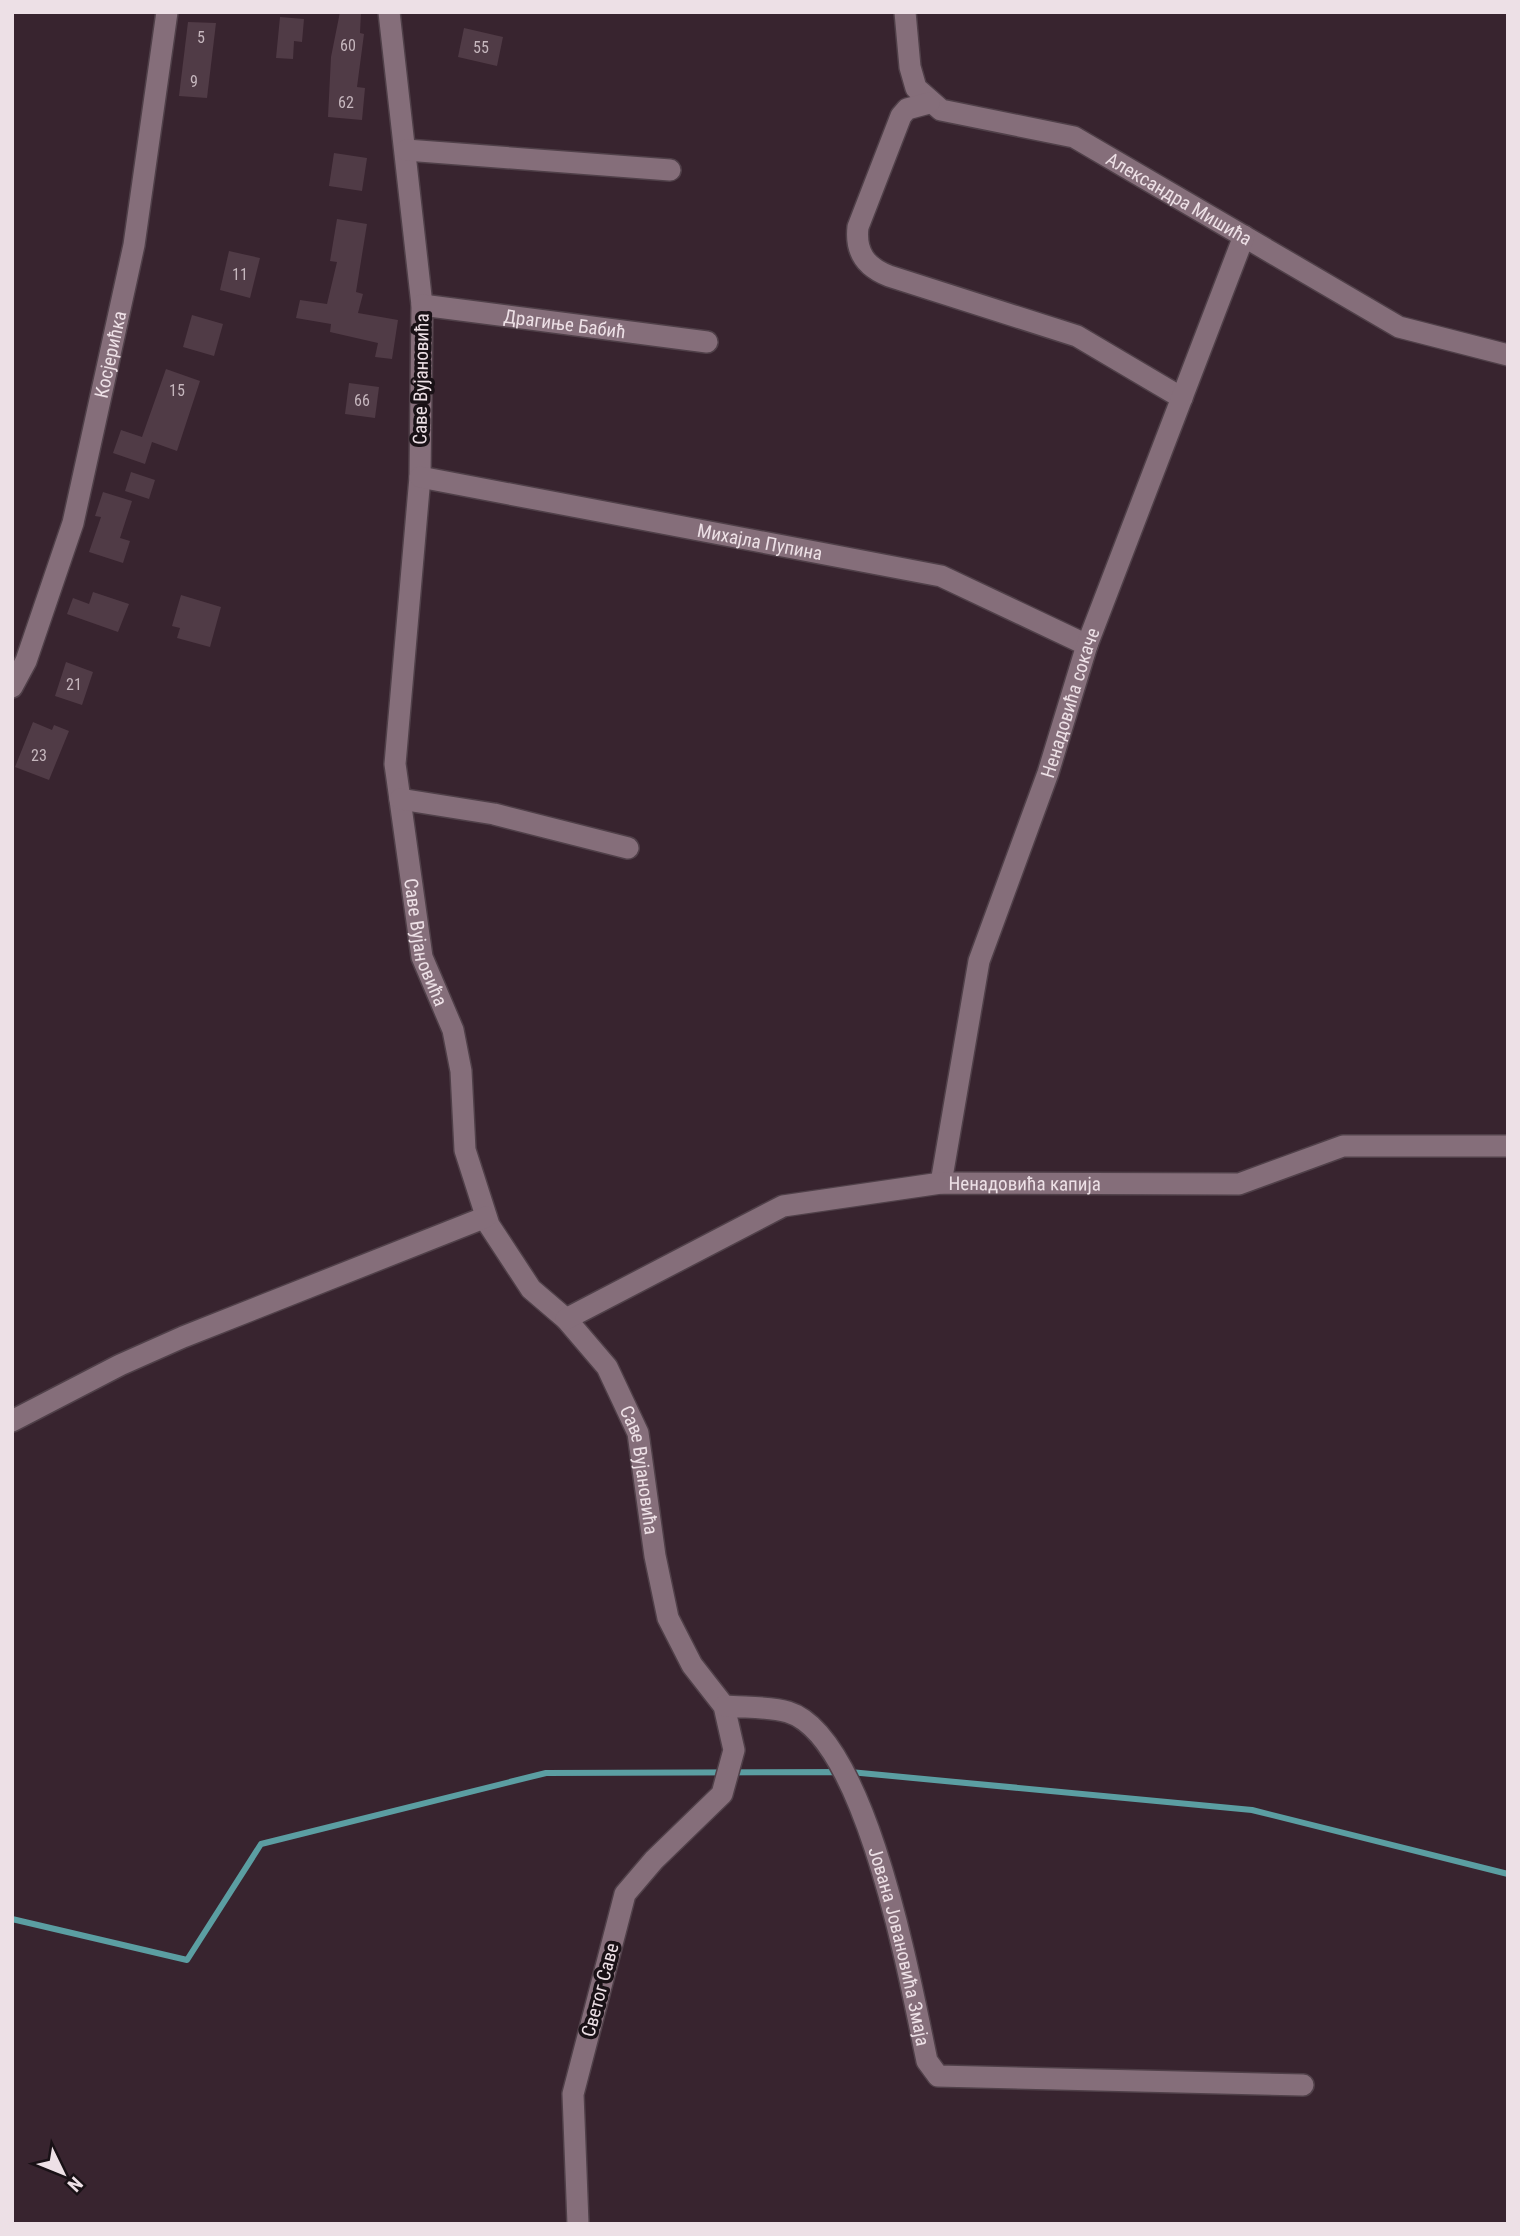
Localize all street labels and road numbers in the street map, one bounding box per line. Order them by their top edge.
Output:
street label: Александра Мишића [1102,147,1256,250]
street label: Драгиње Бабић [502,304,627,343]
street label: Косјерићка [89,309,131,400]
street label: Саве Вујановића [408,313,434,445]
street label: Михајла Пупина [695,518,824,565]
street label: Ненадовића сокаче [1036,624,1104,781]
street label: Саве Вујановића [400,877,453,1009]
street label: Ненадовића капија [948,1172,1101,1195]
street label: Саве Вујановића [615,1402,663,1536]
street label: Јована Јовановића Змаја [864,1844,935,2048]
street label: Светог Саве [576,1941,624,2039]

